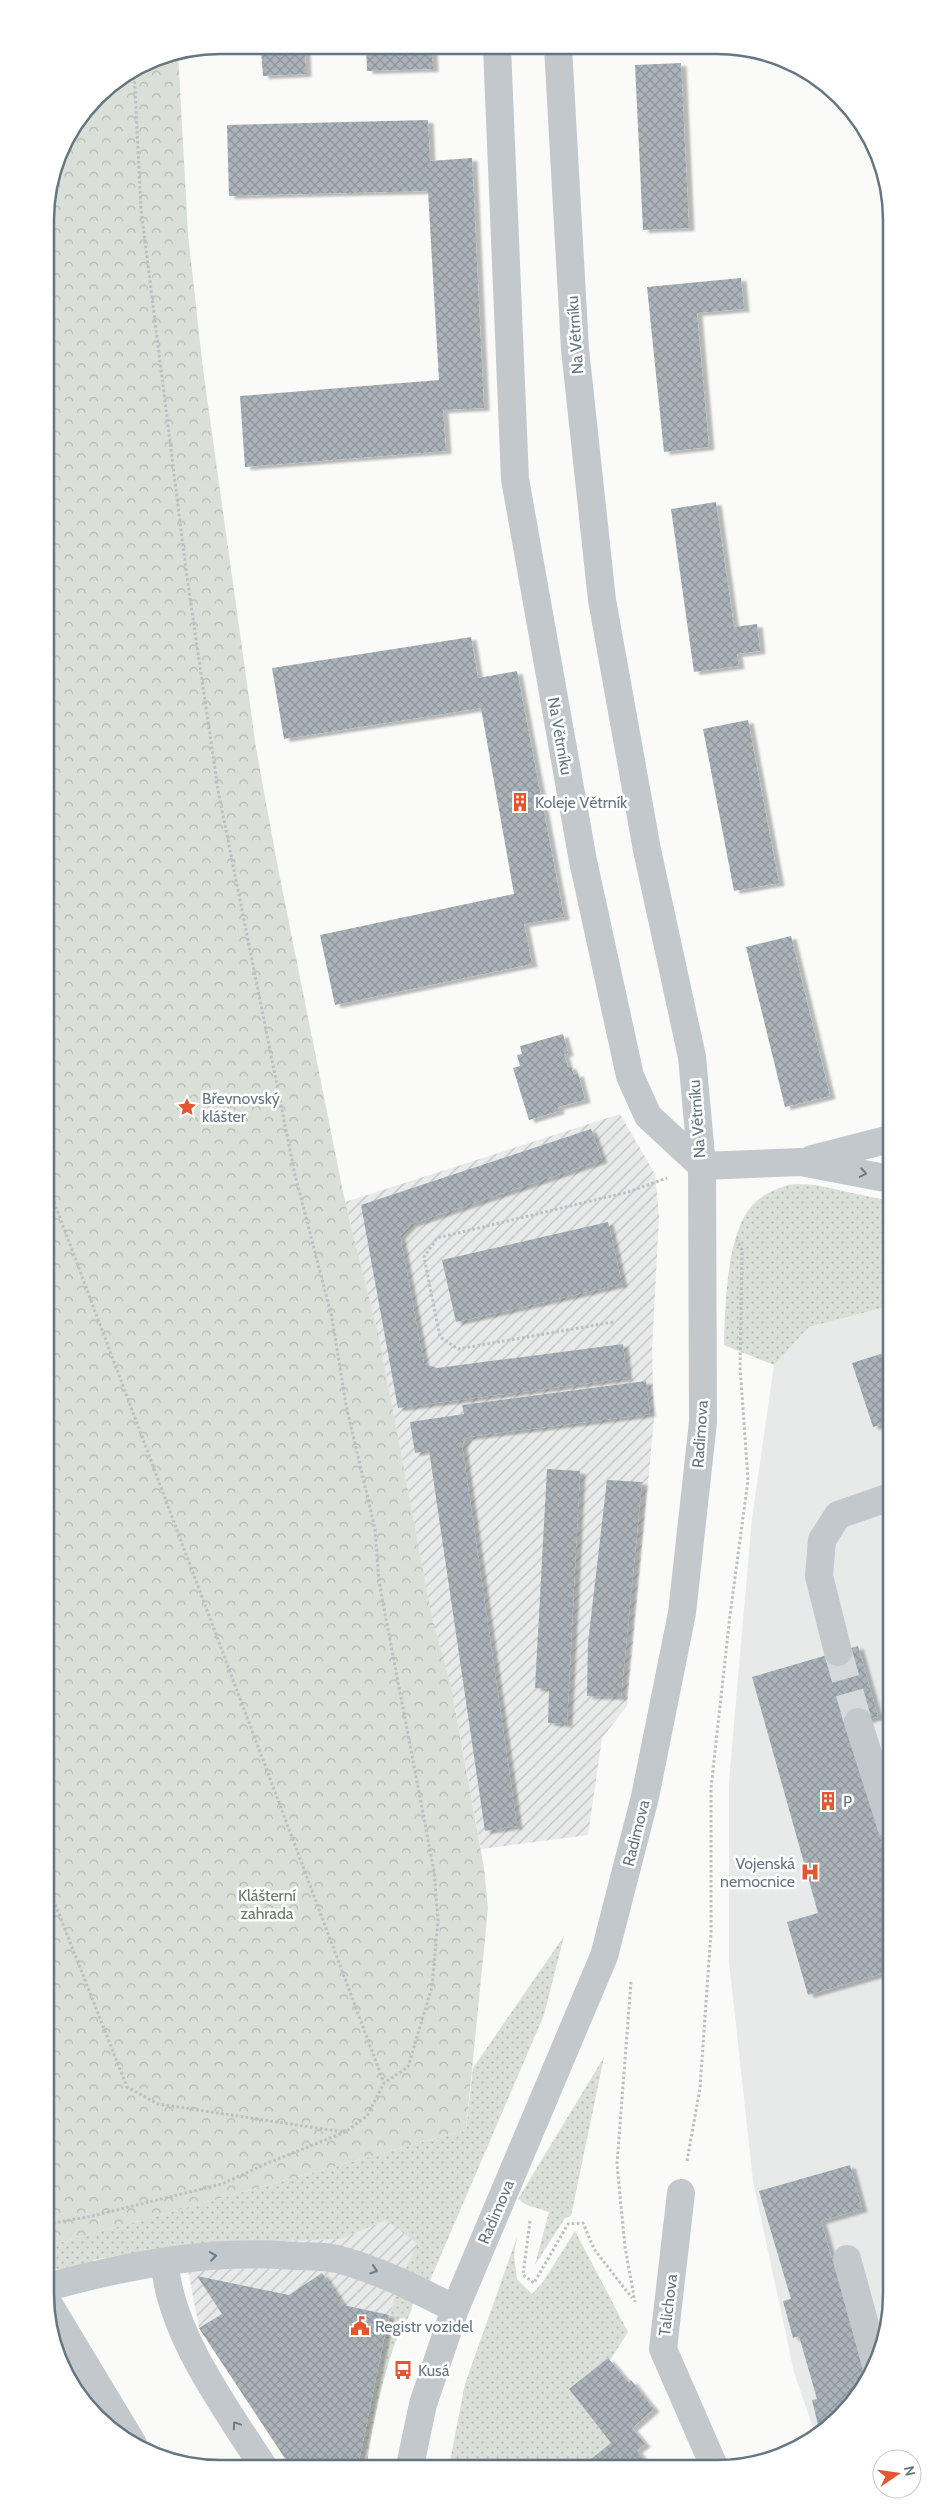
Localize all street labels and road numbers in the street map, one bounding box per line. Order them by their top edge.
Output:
street label: Na Větrníku [563,295,587,375]
street label: Na Větrníku [544,696,576,776]
street label: Na Větrníku [685,1079,709,1159]
street label: Radimova [688,1399,712,1468]
street label: Radimova [619,1798,653,1868]
street label: Radimova [474,2177,518,2247]
street label: Talichova [655,2273,681,2337]

